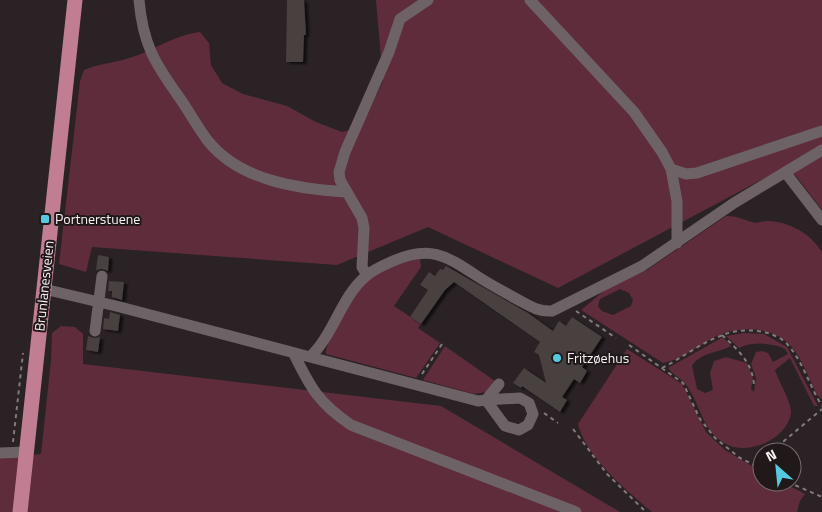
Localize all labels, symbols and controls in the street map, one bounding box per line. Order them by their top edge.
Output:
place label: Portnerstuene [55,208,140,229]
marker: Portnerstuene [39,213,51,225]
street label: Brunlanesveien [28,240,59,332]
place label: Fritzøehus [567,347,629,368]
marker: Fritzøehus [551,352,563,364]
north arrow [752,442,802,492]
text: N [762,443,780,467]

